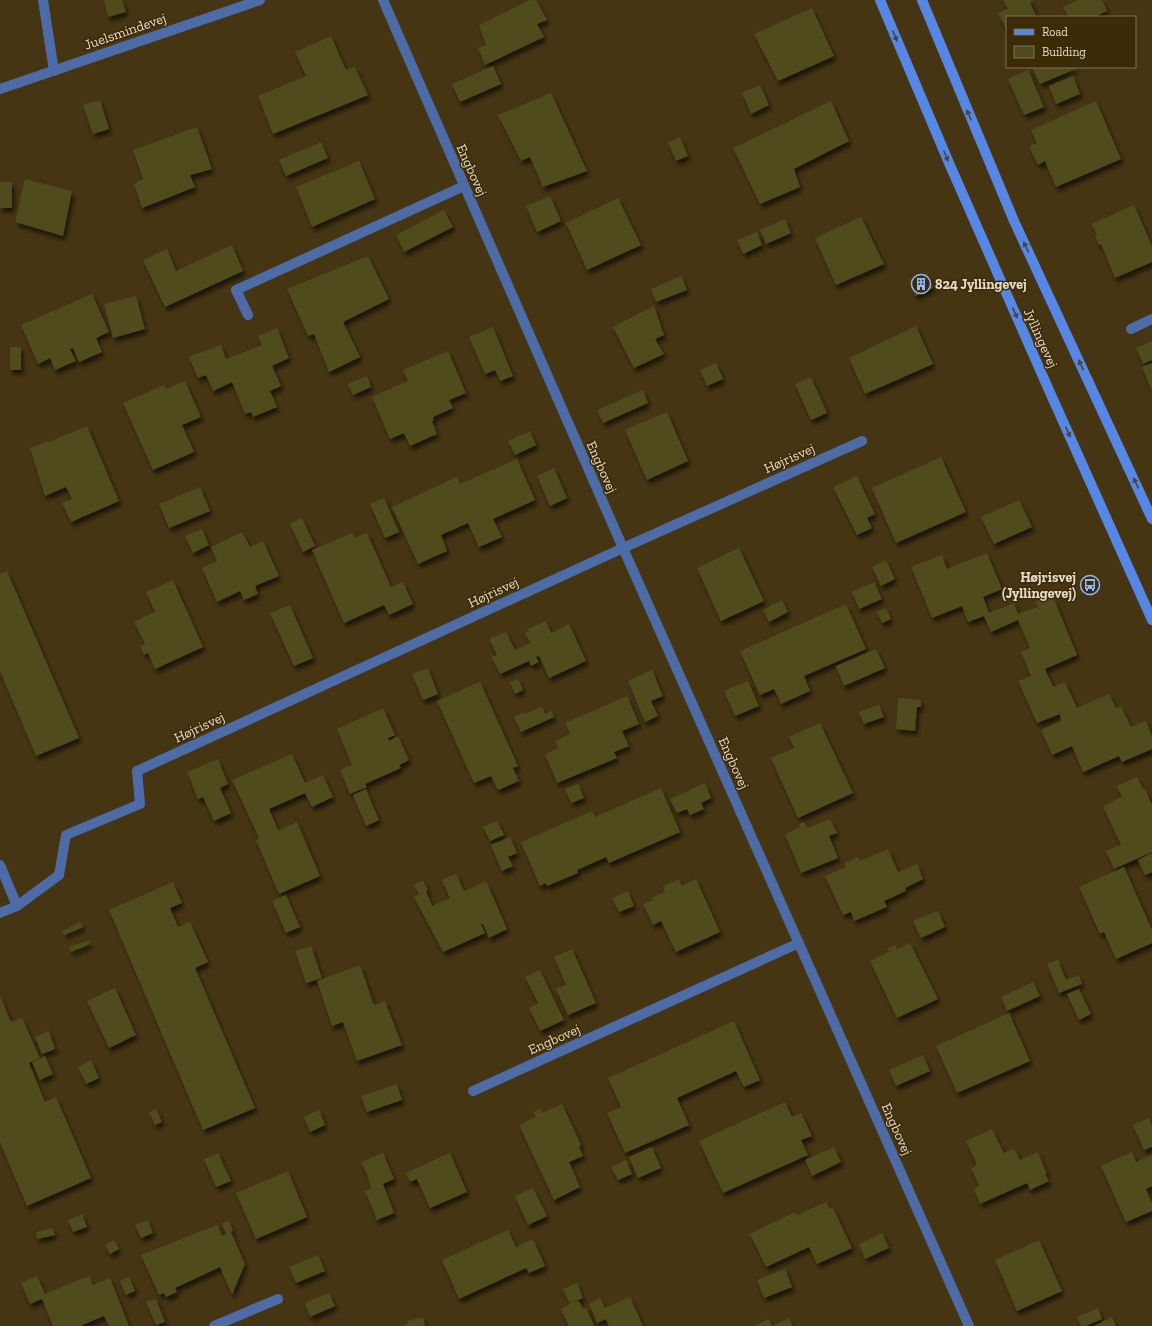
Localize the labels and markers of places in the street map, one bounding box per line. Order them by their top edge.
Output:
building icon: 824 Jyllingevej [910,273,932,295]
place label: 824 Jyllingevej [935,276,1027,293]
place label: Højrisvej (Jyllingevej) [1002,569,1076,602]
bus stop icon: Højrisvej (Jyllingevej) [1079,574,1101,596]

